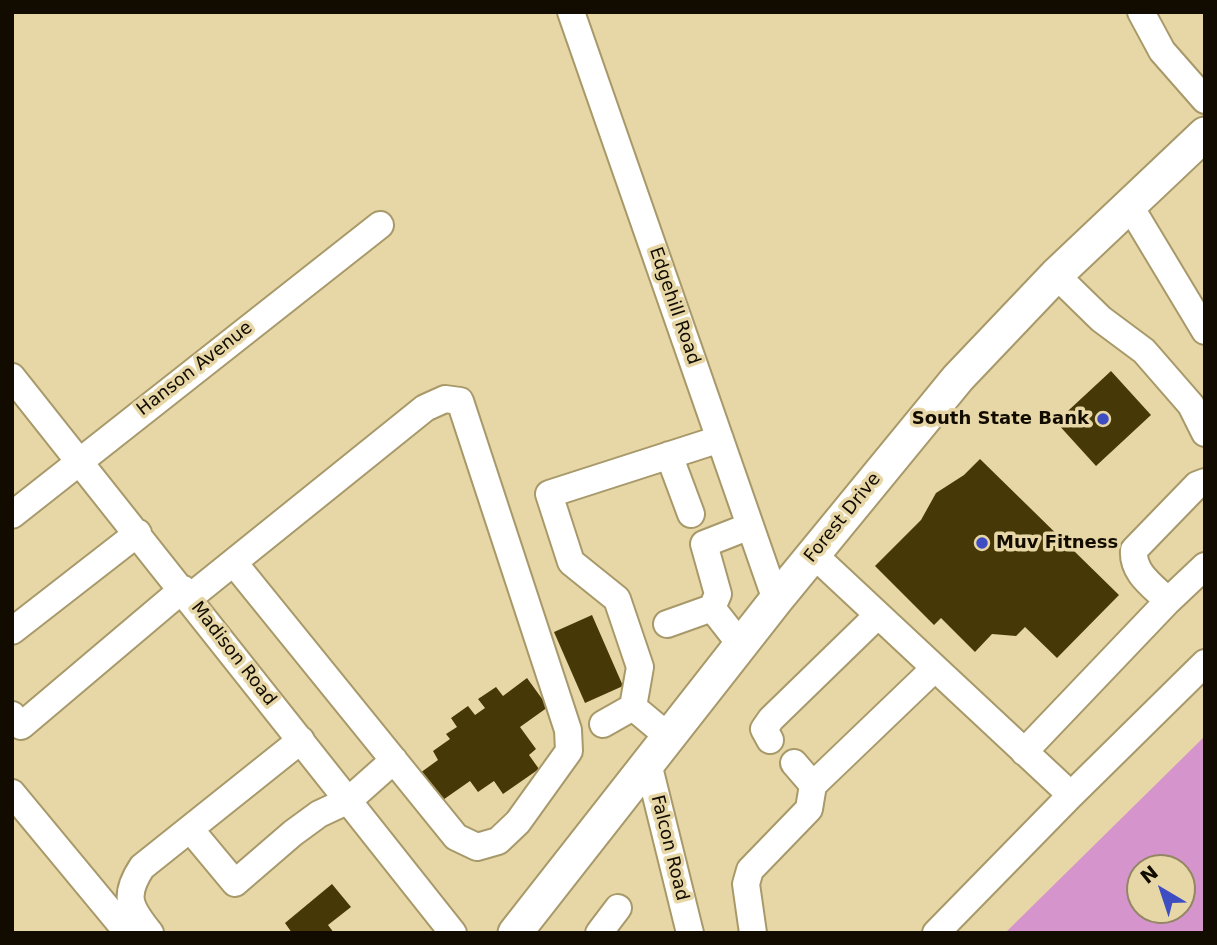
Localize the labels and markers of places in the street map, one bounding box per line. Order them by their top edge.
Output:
place label: South State Bank [912,408,1089,430]
marker: South State Bank [1095,411,1111,427]
place label: Muv Fitness [996,532,1118,554]
marker: Muv Fitness [974,535,990,551]

